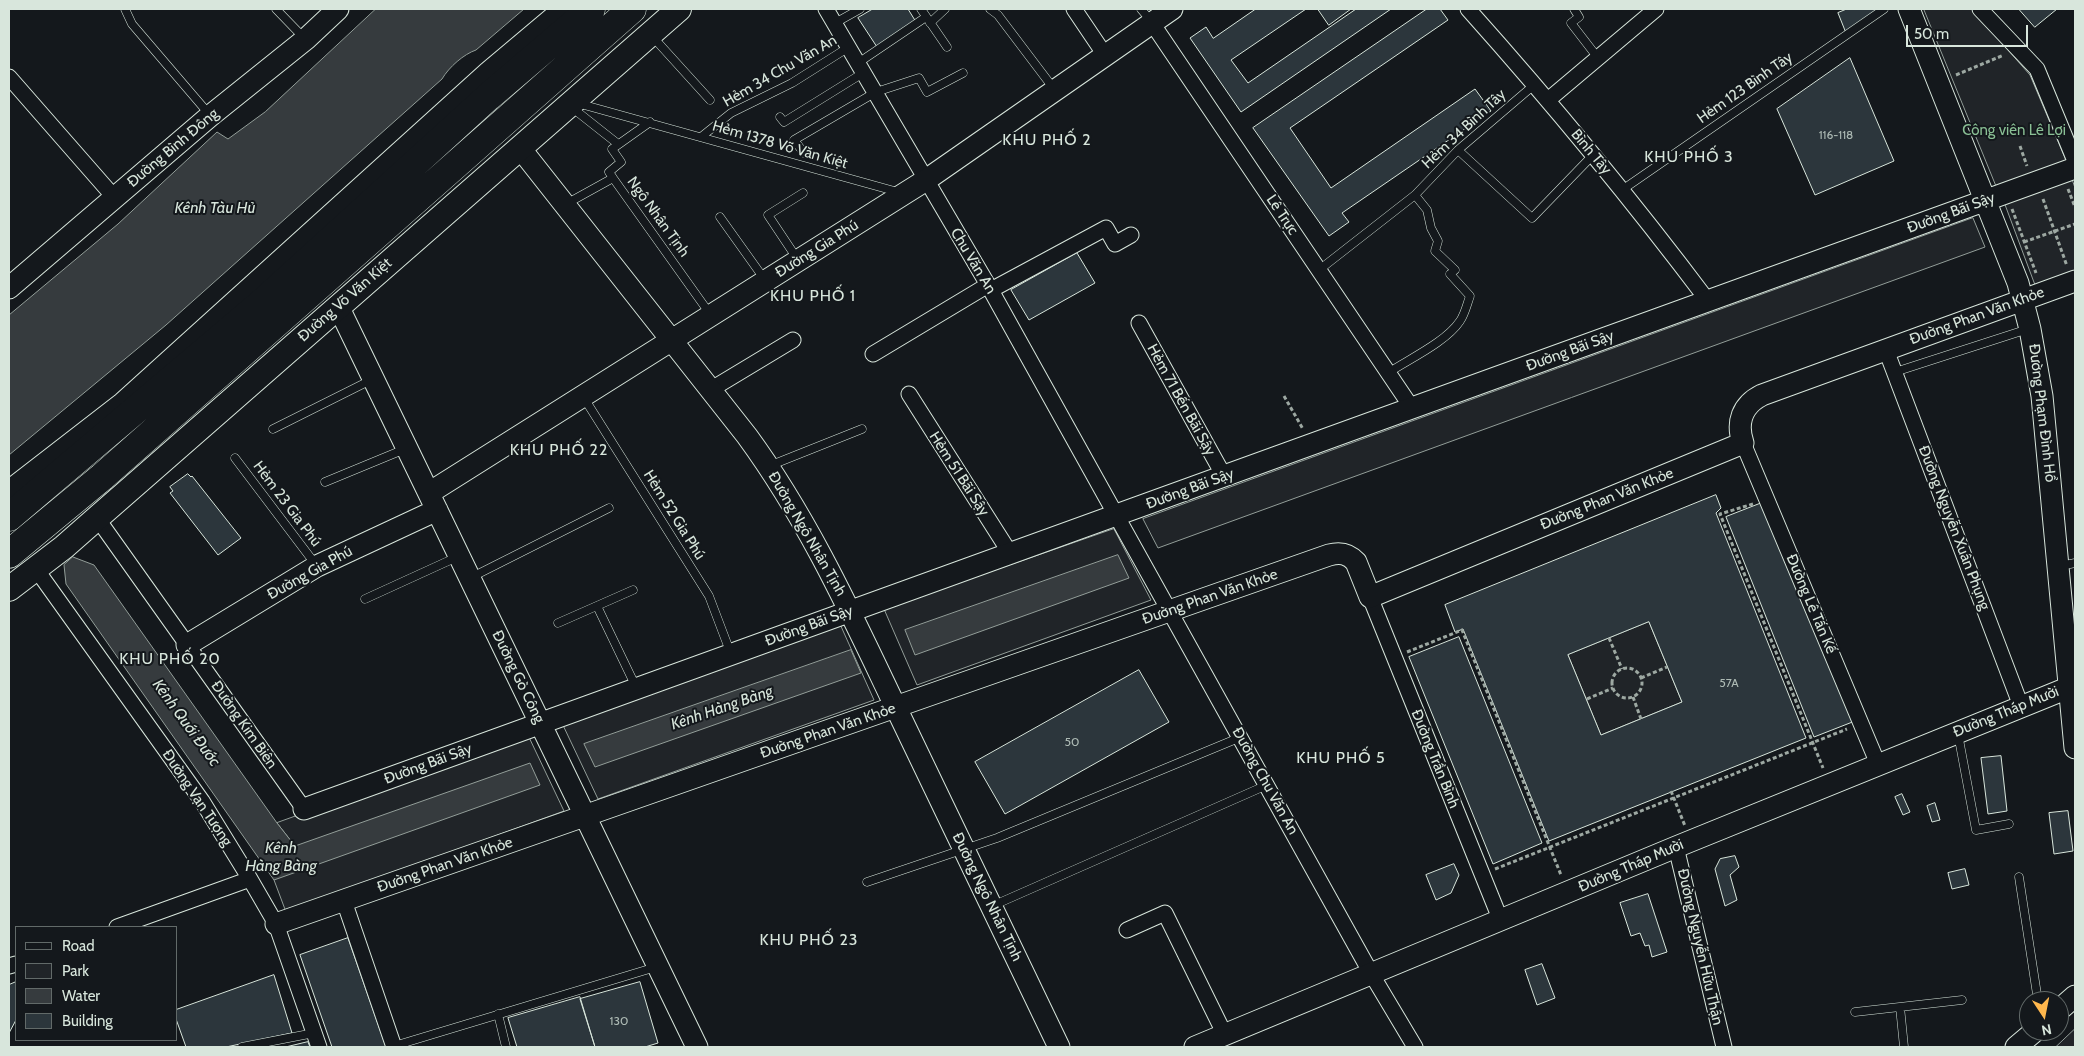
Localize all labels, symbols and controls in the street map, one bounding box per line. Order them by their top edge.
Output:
scale bar [1909,15,2032,47]
text: 50 m [1914,25,1949,43]
street label: Hẻm 34 Chu Văn An [720,31,840,111]
street label: Hẻm 123 Bình Tây [1694,48,1796,128]
street label: Hẻm 34 Bình Tây [1418,86,1510,172]
street label: Đường Bình Đông [124,105,222,191]
street label: Hẻm 1378 Võ Văn Kiệt [710,117,850,173]
park label: Công viên Lê Lợi [1962,122,2066,140]
street label: Bình Tây [1567,126,1615,178]
house number: 116-118 [1819,128,1853,142]
district label: KHU PHỐ 2 [1001,130,1093,150]
district label: KHU PHỐ 3 [1643,147,1735,167]
street label: Ngô Nhân Tịnh [623,173,693,261]
street label: Đường Bãi Sậy [1905,189,1997,237]
street label: Lê Trực [1262,192,1302,238]
water label: Kênh Tàu Hủ [175,198,255,218]
street label: Đường Gia Phú [772,216,862,282]
street label: Chu Văn An [946,225,1000,297]
street label: Đường Võ Văn Kiệt [294,254,396,346]
street label: Đường Phan Văn Khỏe [1907,283,2047,349]
district label: KHU PHỐ 1 [769,286,857,306]
street label: Đường Bãi Sậy [1524,327,1616,375]
street label: Hẻm 71 Bến Bãi Sậy [1143,341,1219,459]
street label: Đường Phạm Đình Hổ [2025,343,2059,483]
street label: Hẻm 51 Bãi Sậy [925,428,993,520]
district label: KHU PHỐ 22 [508,440,610,460]
street label: Đường Nguyễn Xuân Phụng [1914,443,1994,613]
street label: Hẻm 23 Gia Phú [249,458,325,550]
street label: Đường Phan Văn Khỏe [1538,464,1676,534]
street label: Đường Bãi Sậy [1144,465,1236,513]
street label: Hẻm 52 Gia Phú [639,467,709,563]
street label: Đường Ngô Nhân Tịnh [764,469,850,599]
street label: Đường Gia Phú [264,542,356,604]
street label: Đường Lê Tấn Kế [1782,552,1840,656]
street label: Đường Phan Văn Khỏe [1140,565,1280,629]
street label: Đường Bãi Sậy [763,602,855,650]
street label: Đường Gò Công [488,628,548,726]
district label: KHU PHỐ 20 [118,649,222,669]
water label: Kênh Quới Đước [148,676,224,770]
house number: 57A [1719,676,1739,690]
street label: Đường Kim Biên [207,678,281,772]
water label: Kênh Hàng Bàng [668,682,776,734]
street label: Đường Tháp Mười [1950,683,2062,741]
street label: Đường Phan Văn Khỏe [758,699,898,763]
street label: Đường Trần Bình [1407,707,1463,811]
street label: Đường Chu Văn An [1228,724,1302,838]
house number: 50 [1065,735,1079,749]
street label: Đường Bãi Sậy [382,740,474,788]
street label: Đường Vạn Tượng [158,746,236,850]
district label: KHU PHỐ 5 [1295,748,1387,768]
street label: Đường Ngô Nhân Tịnh [948,830,1026,964]
street label: Đường Phan Văn Khỏe [375,833,515,897]
street label: Đường Tháp Mười [1576,836,1686,896]
water label: Kênh Hàng Bàng [245,838,317,876]
street label: Đường Nguyễn Hữu Thận [1673,867,1727,1027]
legend [15,926,178,1041]
district label: KHU PHỐ 23 [758,930,860,950]
text: Road [62,937,95,955]
text: Park [62,962,89,980]
text: Water [62,987,100,1005]
north arrow [2019,991,2069,1041]
text: Building [62,1012,113,1030]
house number: 130 [610,1014,628,1028]
text: N [2040,1020,2053,1040]

